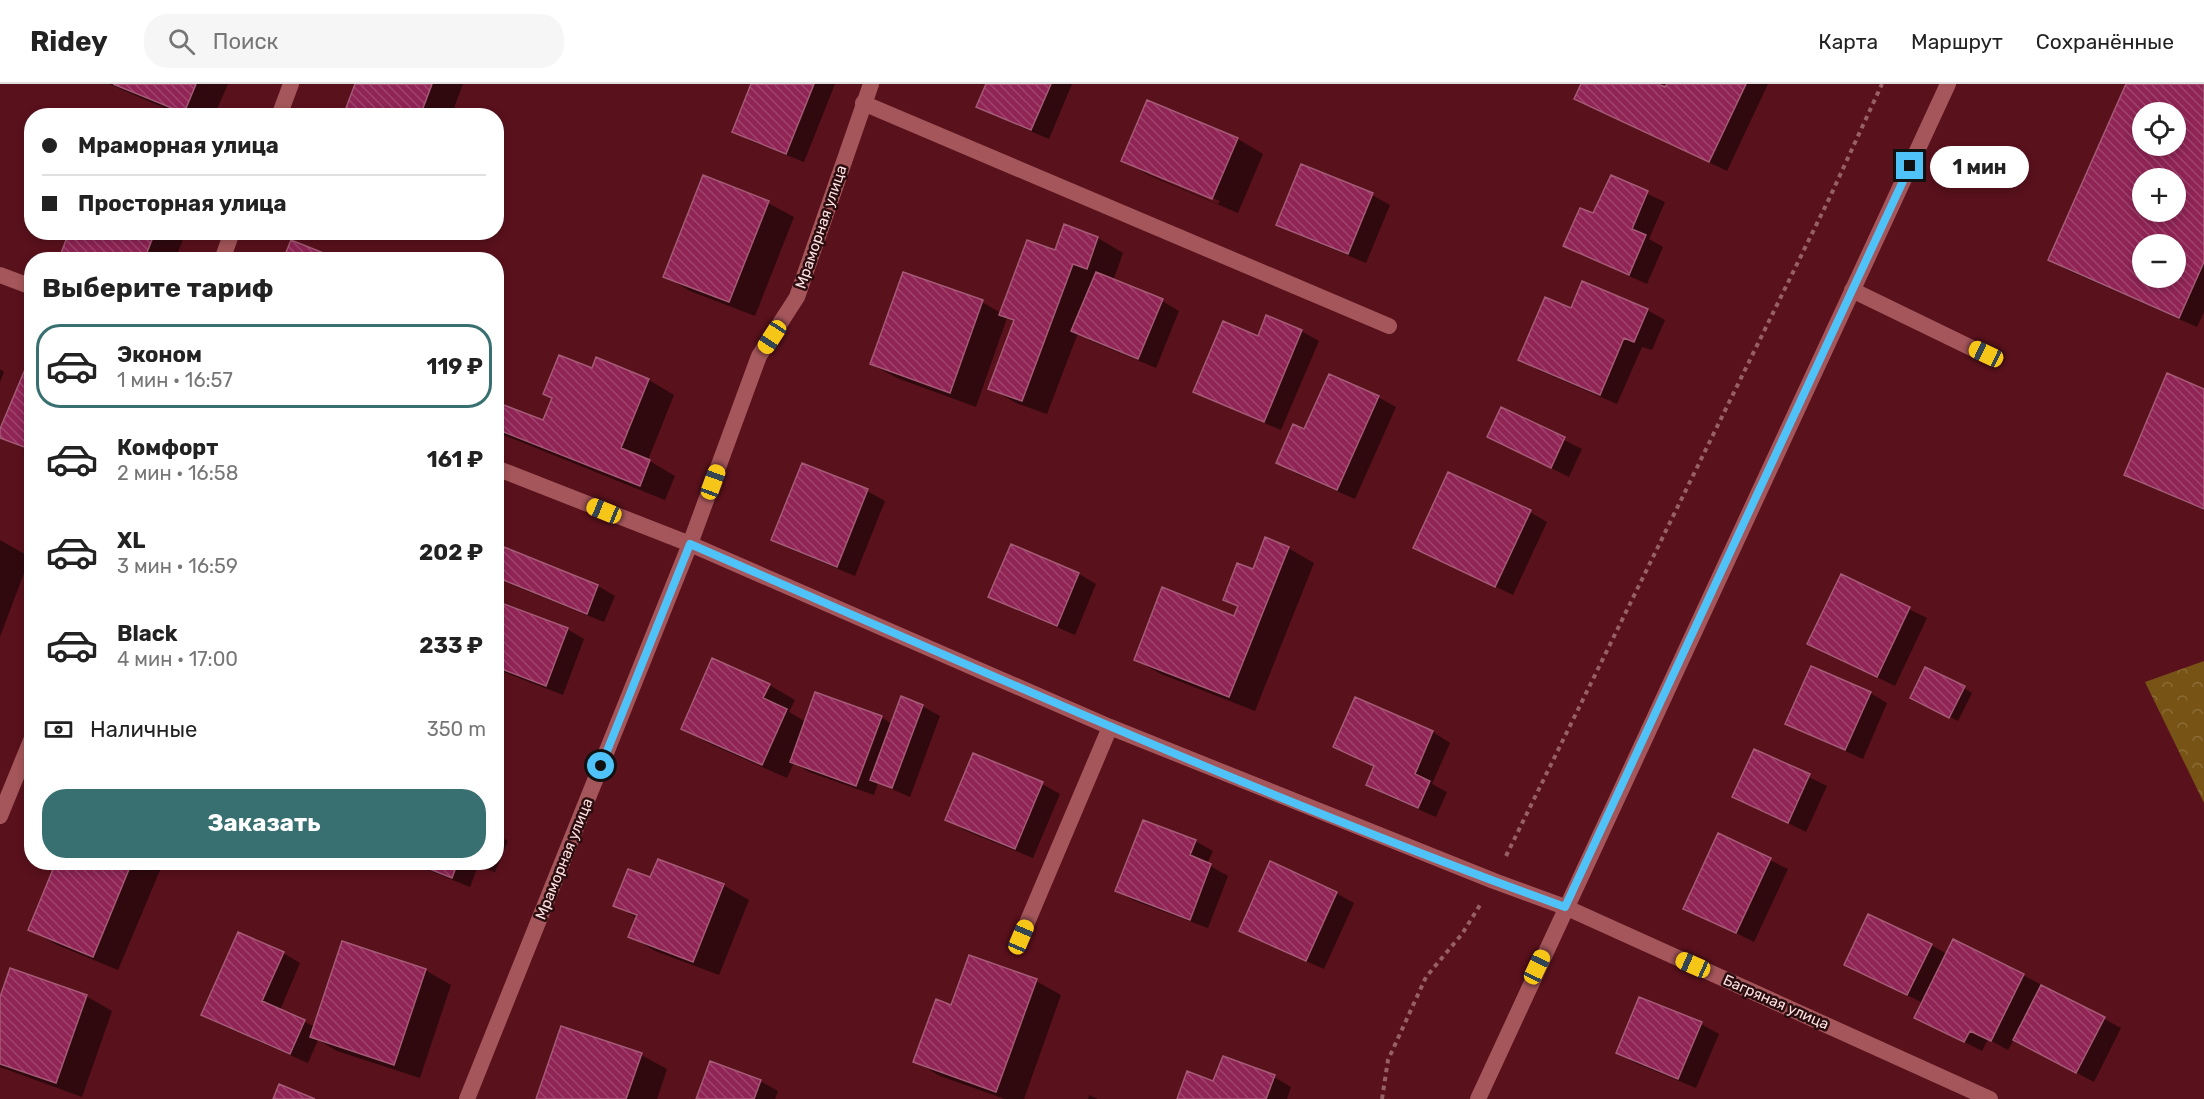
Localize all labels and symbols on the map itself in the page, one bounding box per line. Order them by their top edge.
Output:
callout: 1 мин [1931,145,2030,187]
route end [1896,152,1923,179]
street label: Мраморная улица [791,163,851,291]
car [755,317,789,357]
car [1966,338,2006,370]
car [698,462,728,502]
car [584,496,624,526]
route start [587,752,614,779]
street label: Мраморная улица [531,796,597,922]
car [1006,917,1036,957]
car [1521,947,1553,987]
car [1673,949,1713,981]
street label: Багряная улица [1720,971,1832,1033]

